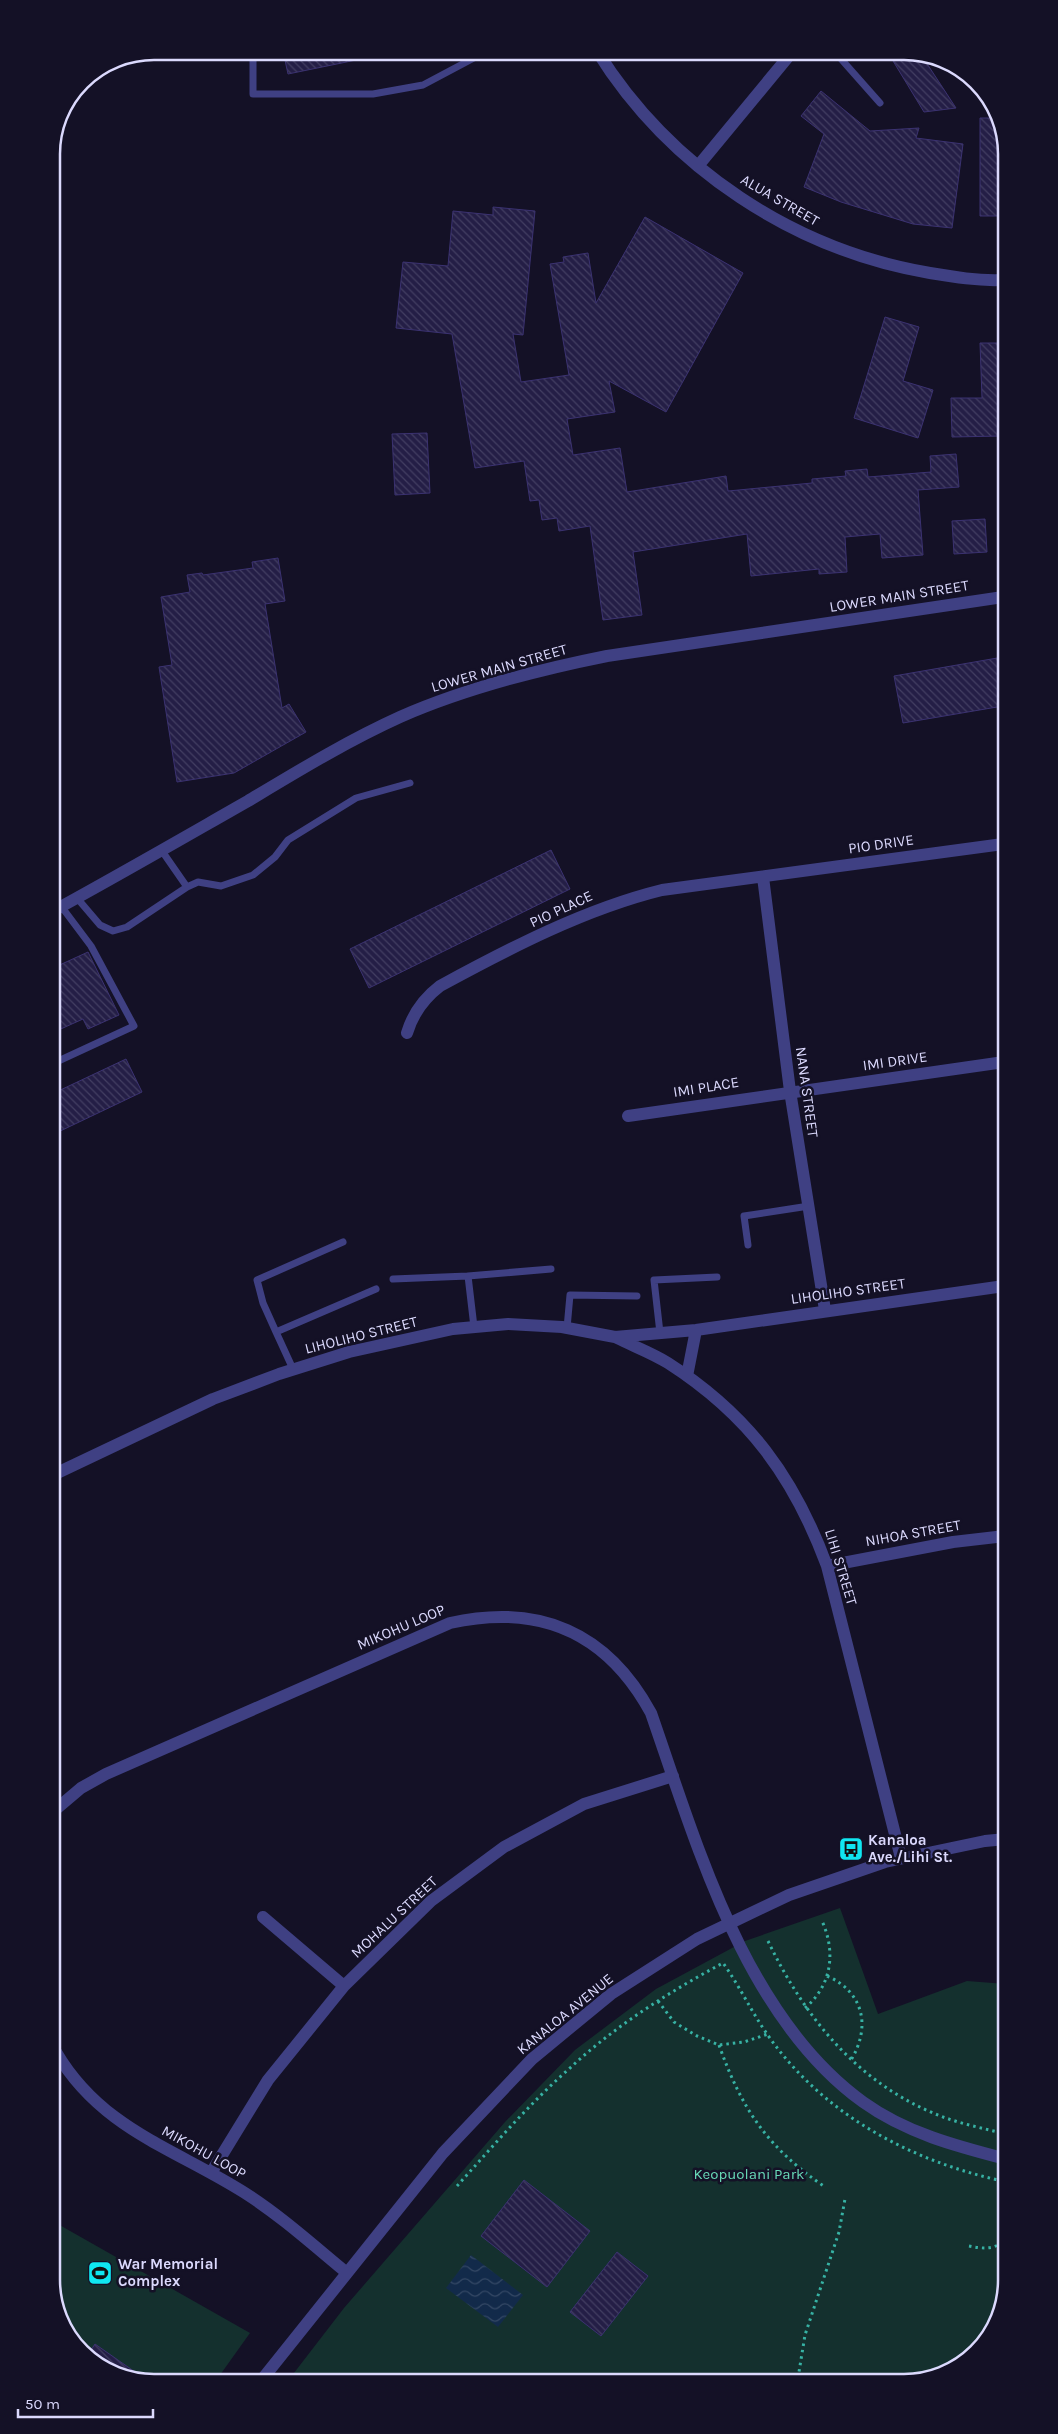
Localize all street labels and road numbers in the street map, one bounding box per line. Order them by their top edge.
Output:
street label: ALUA STREET [738,170,823,230]
street label: LOWER MAIN STREET [828,576,970,616]
street label: LOWER MAIN STREET [429,640,570,696]
street label: PIO DRIVE [847,831,915,857]
street label: PIO PLACE [527,887,595,931]
street label: NANA STREET [792,1045,822,1139]
street label: IMI DRIVE [862,1048,928,1074]
street label: IMI PLACE [672,1073,740,1101]
street label: LIHOLIHO STREET [790,1274,907,1308]
street label: LIHOLIHO STREET [303,1312,420,1358]
street label: NIHOA STREET [864,1516,963,1550]
street label: LIHI STREET [821,1527,861,1608]
street label: MIKOHU LOOP [354,1600,448,1654]
street label: MOHALU STREET [347,1872,441,1962]
street label: KANALOA AVENUE [513,1970,617,2058]
street label: MIKOHU LOOP [159,2121,249,2183]

